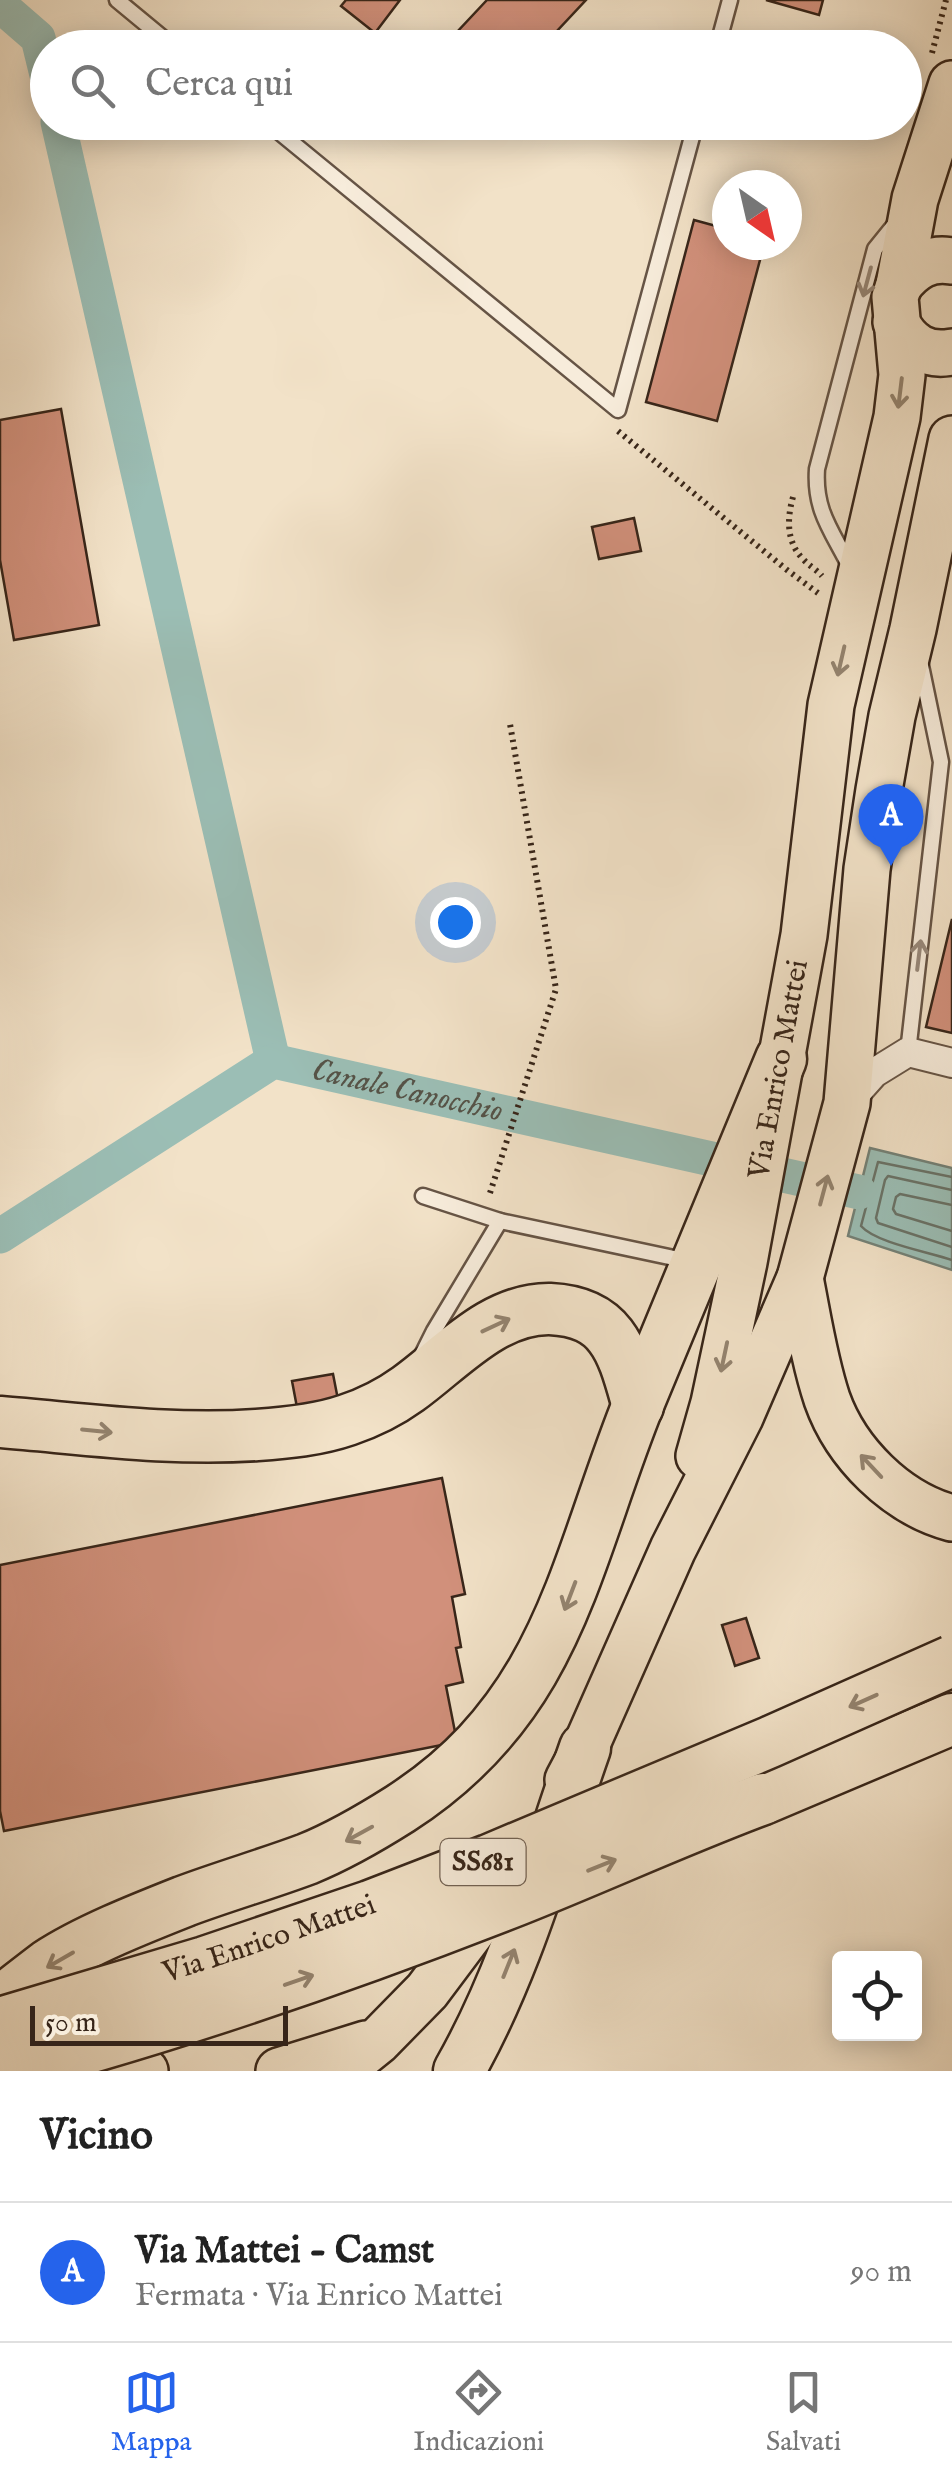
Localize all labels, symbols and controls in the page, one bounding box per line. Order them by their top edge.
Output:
search box [30,30,922,140]
icon: search [65,58,120,113]
text: Cerca qui [145,61,293,109]
north arrow [712,170,802,260]
one-way arrow [856,266,875,297]
one-way arrow [890,377,909,409]
one-way arrow [831,644,849,676]
pin: A [858,784,924,866]
your location [430,897,481,948]
one-way arrow [910,939,929,971]
street label: Via Enrico Mattei [740,957,818,1183]
water label: Canale Canocchio [308,1050,507,1132]
one-way arrow [815,1175,834,1206]
one-way arrow [480,1314,510,1333]
one-way arrow [713,1340,732,1372]
one-way arrow [80,1422,113,1441]
one-way arrow [859,1455,883,1479]
one-way arrow [559,1581,577,1611]
one-way arrow [848,1693,879,1711]
one-way arrow [344,1824,374,1844]
road number: SS681 [440,1839,526,1885]
one-way arrow [586,1854,617,1872]
street label: Via Enrico Mattei [157,1886,381,1993]
one-way arrow [501,1948,519,1979]
one-way arrow [46,1950,75,1970]
map controls [832,1951,922,2041]
button: locate [832,1951,922,2041]
one-way arrow [282,1970,314,1988]
scale bar [30,2001,288,2046]
text: 50 m [45,2006,97,2041]
text: Vicino [40,2110,153,2163]
text: Via Mattei - Camst [135,2228,434,2276]
text: A [62,2252,83,2293]
text: 90 m [851,2252,912,2293]
text: Fermata · Via Enrico Mattei [135,2276,503,2317]
tab: Mappa [111,2365,192,2460]
tab: Indicazioni [413,2365,544,2460]
tab: Salvati [766,2365,841,2460]

